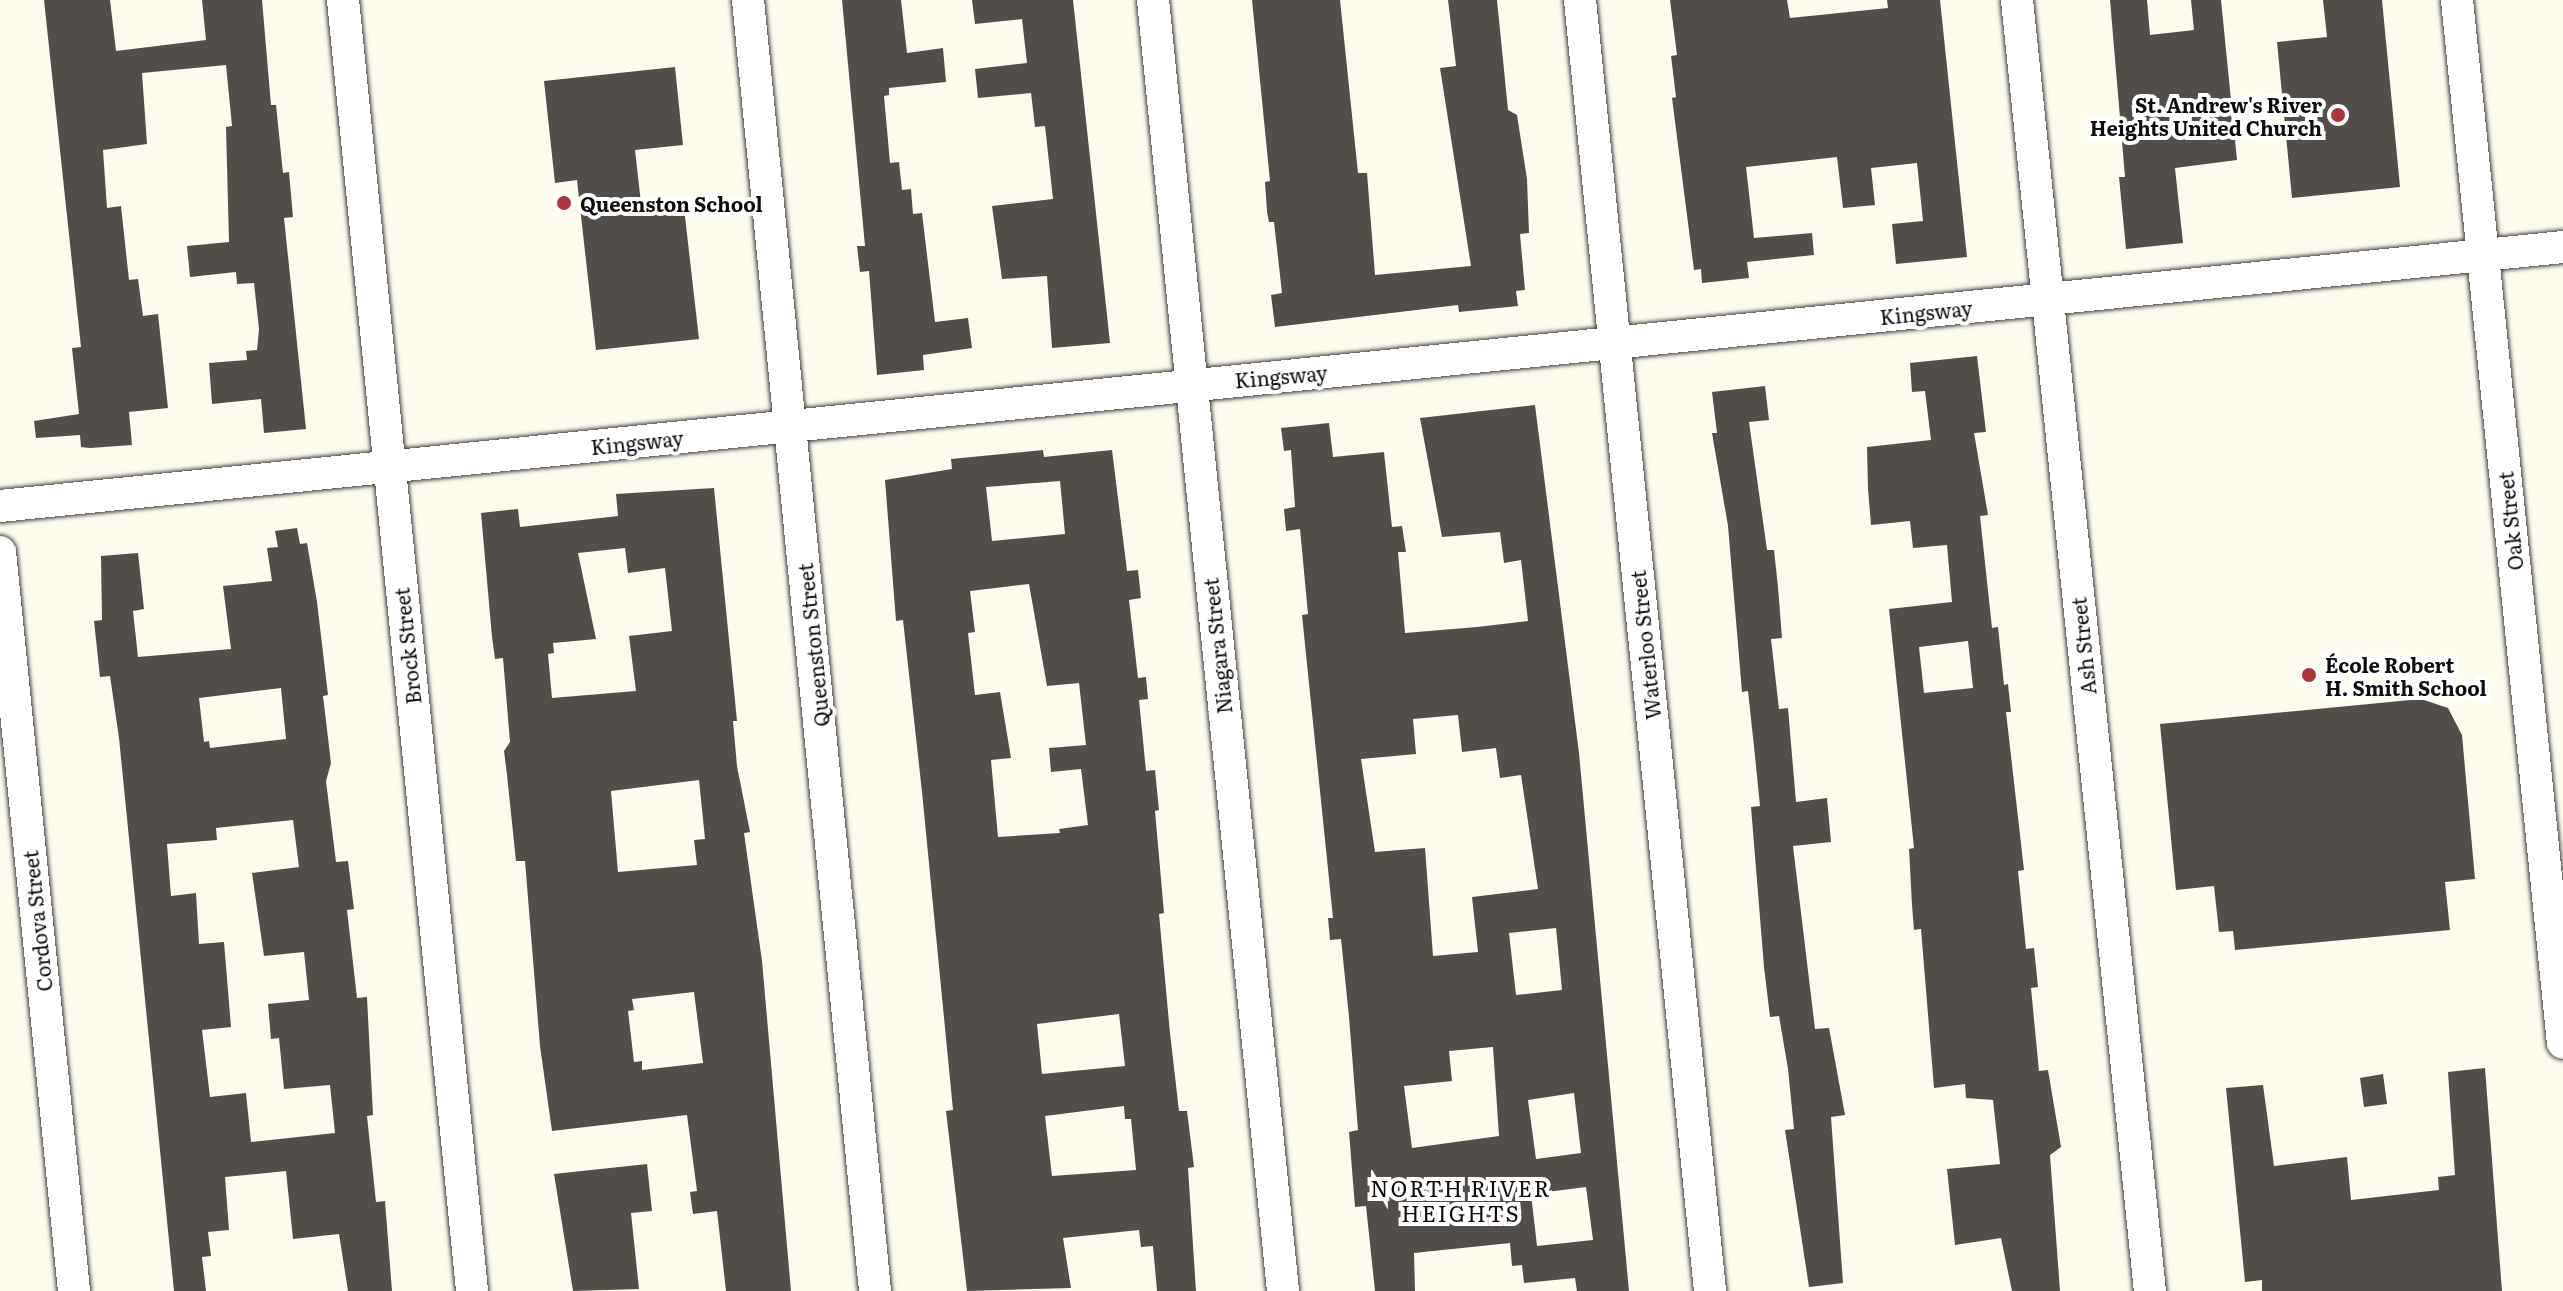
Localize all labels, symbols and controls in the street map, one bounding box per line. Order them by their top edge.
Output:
place label: St. Andrew's River Heights United Church [2090,92,2322,139]
marker: St. Andrew's River Heights United Church [2329,106,2347,124]
place label: Queenston School [580,191,763,215]
marker: Queenston School [555,194,573,212]
street label: Kingsway [1879,295,1973,329]
street label: Kingsway [1234,360,1328,392]
street label: Kingsway [590,425,684,459]
street label: Oak Street [2493,470,2527,572]
street label: Queenston Street [792,562,834,728]
street label: Waterloo Street [1625,569,1665,721]
street label: Niagara Street [1198,577,1236,715]
street label: Brock Street [389,586,425,706]
street label: Ash Street [2066,596,2100,696]
place label: École Robert H. Smith School [2325,652,2487,699]
marker: École Robert H. Smith School [2300,666,2318,684]
street label: Cordova Street [18,849,56,993]
district label: NORTH RIVER HEIGHTS [1370,1174,1552,1226]

